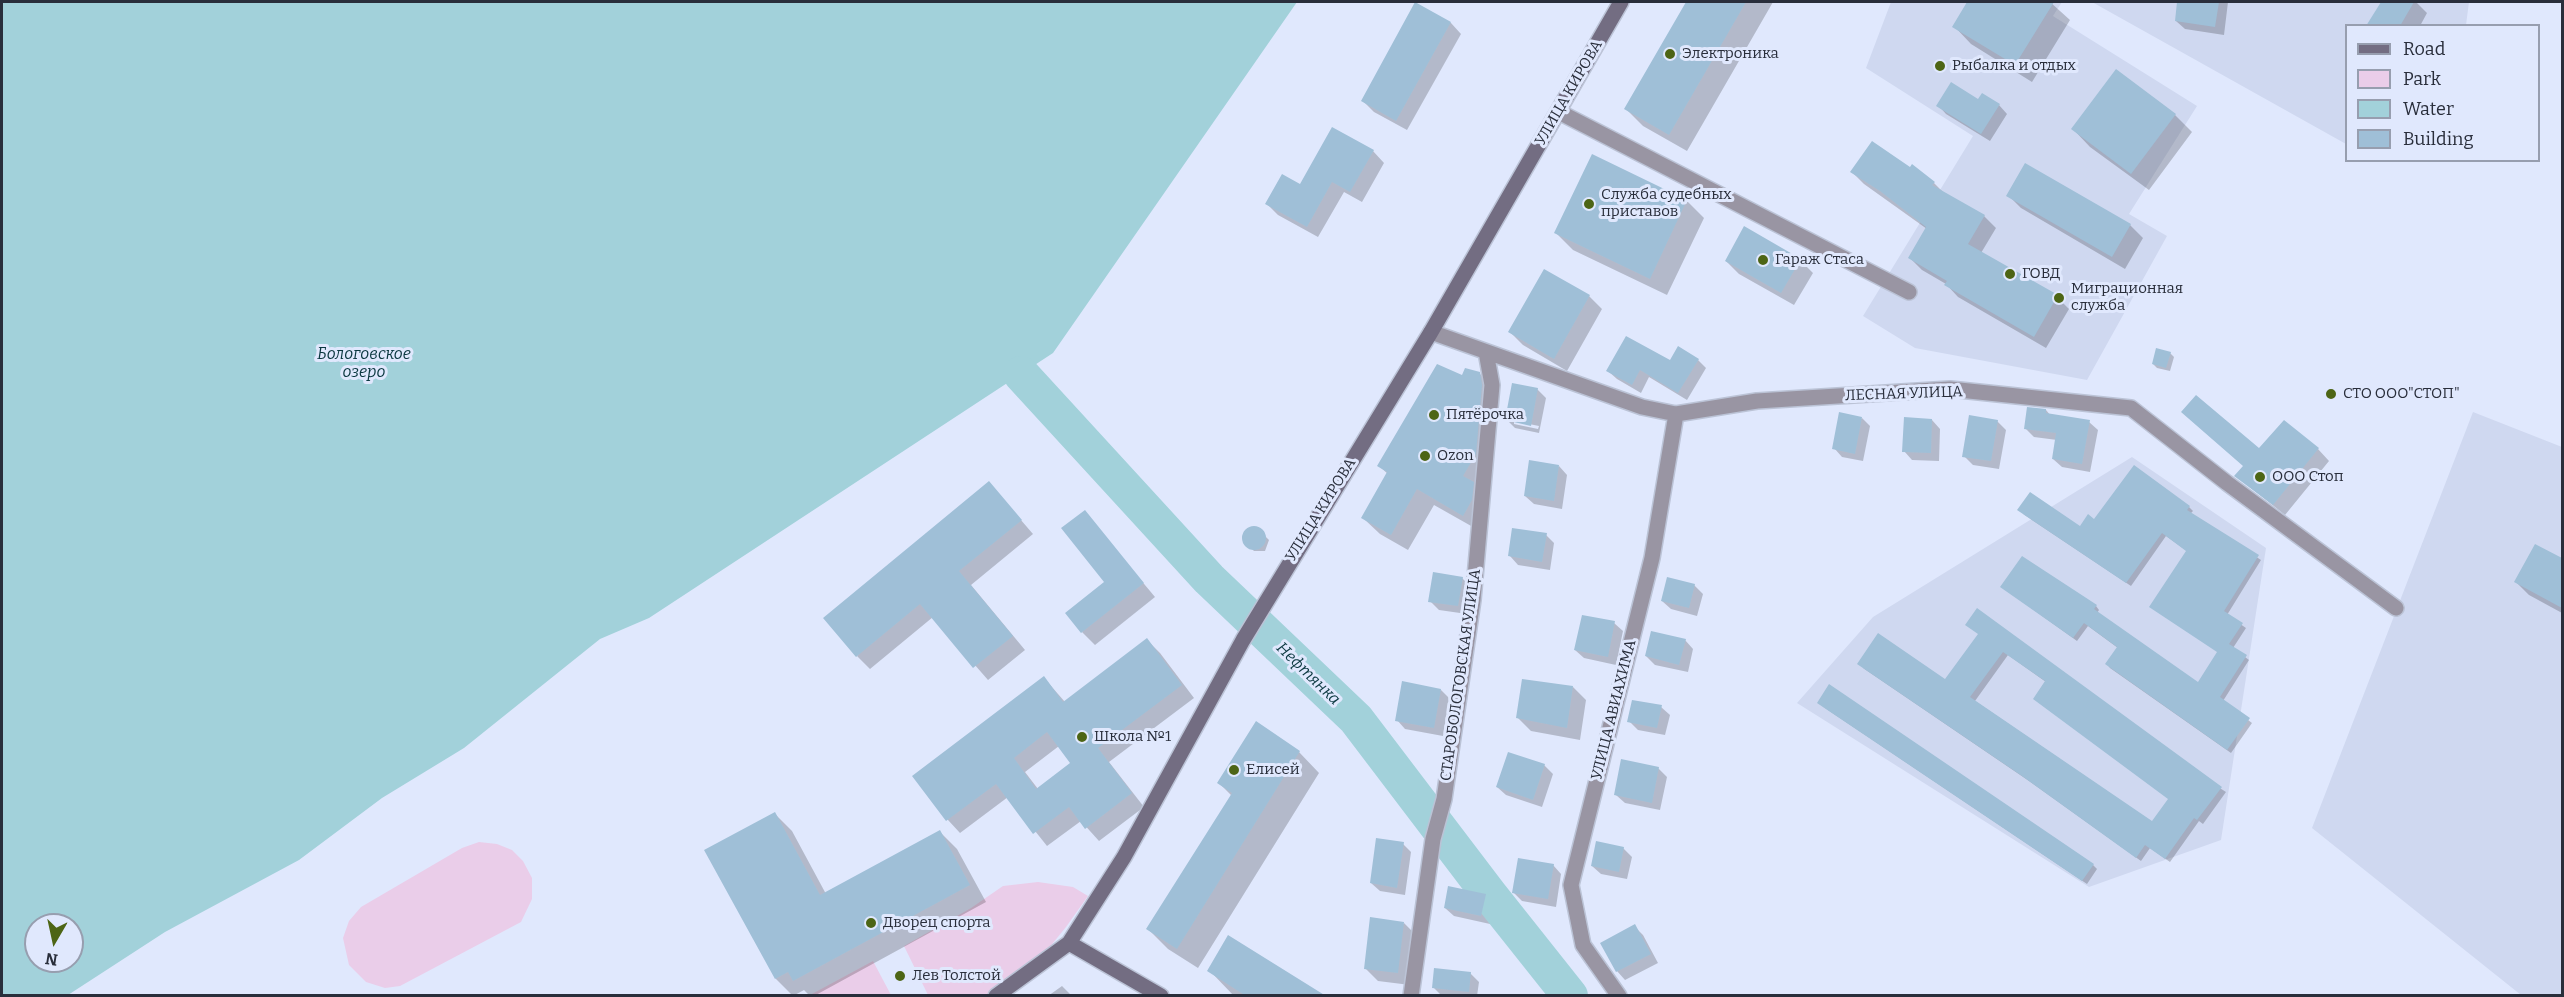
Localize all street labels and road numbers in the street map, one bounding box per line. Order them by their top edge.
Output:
street label: УЛИЦА КИРОВА [1532,37,1606,149]
street label: ЛЕСНАЯ УЛИЦА [1845,383,1963,405]
street label: УЛИЦА КИРОВА [1282,455,1360,565]
street label: СТАРОБОЛОГОВСКАЯ УЛИЦА [1437,568,1485,782]
street label: УЛИЦА АВИАХИМА [1588,638,1640,782]

